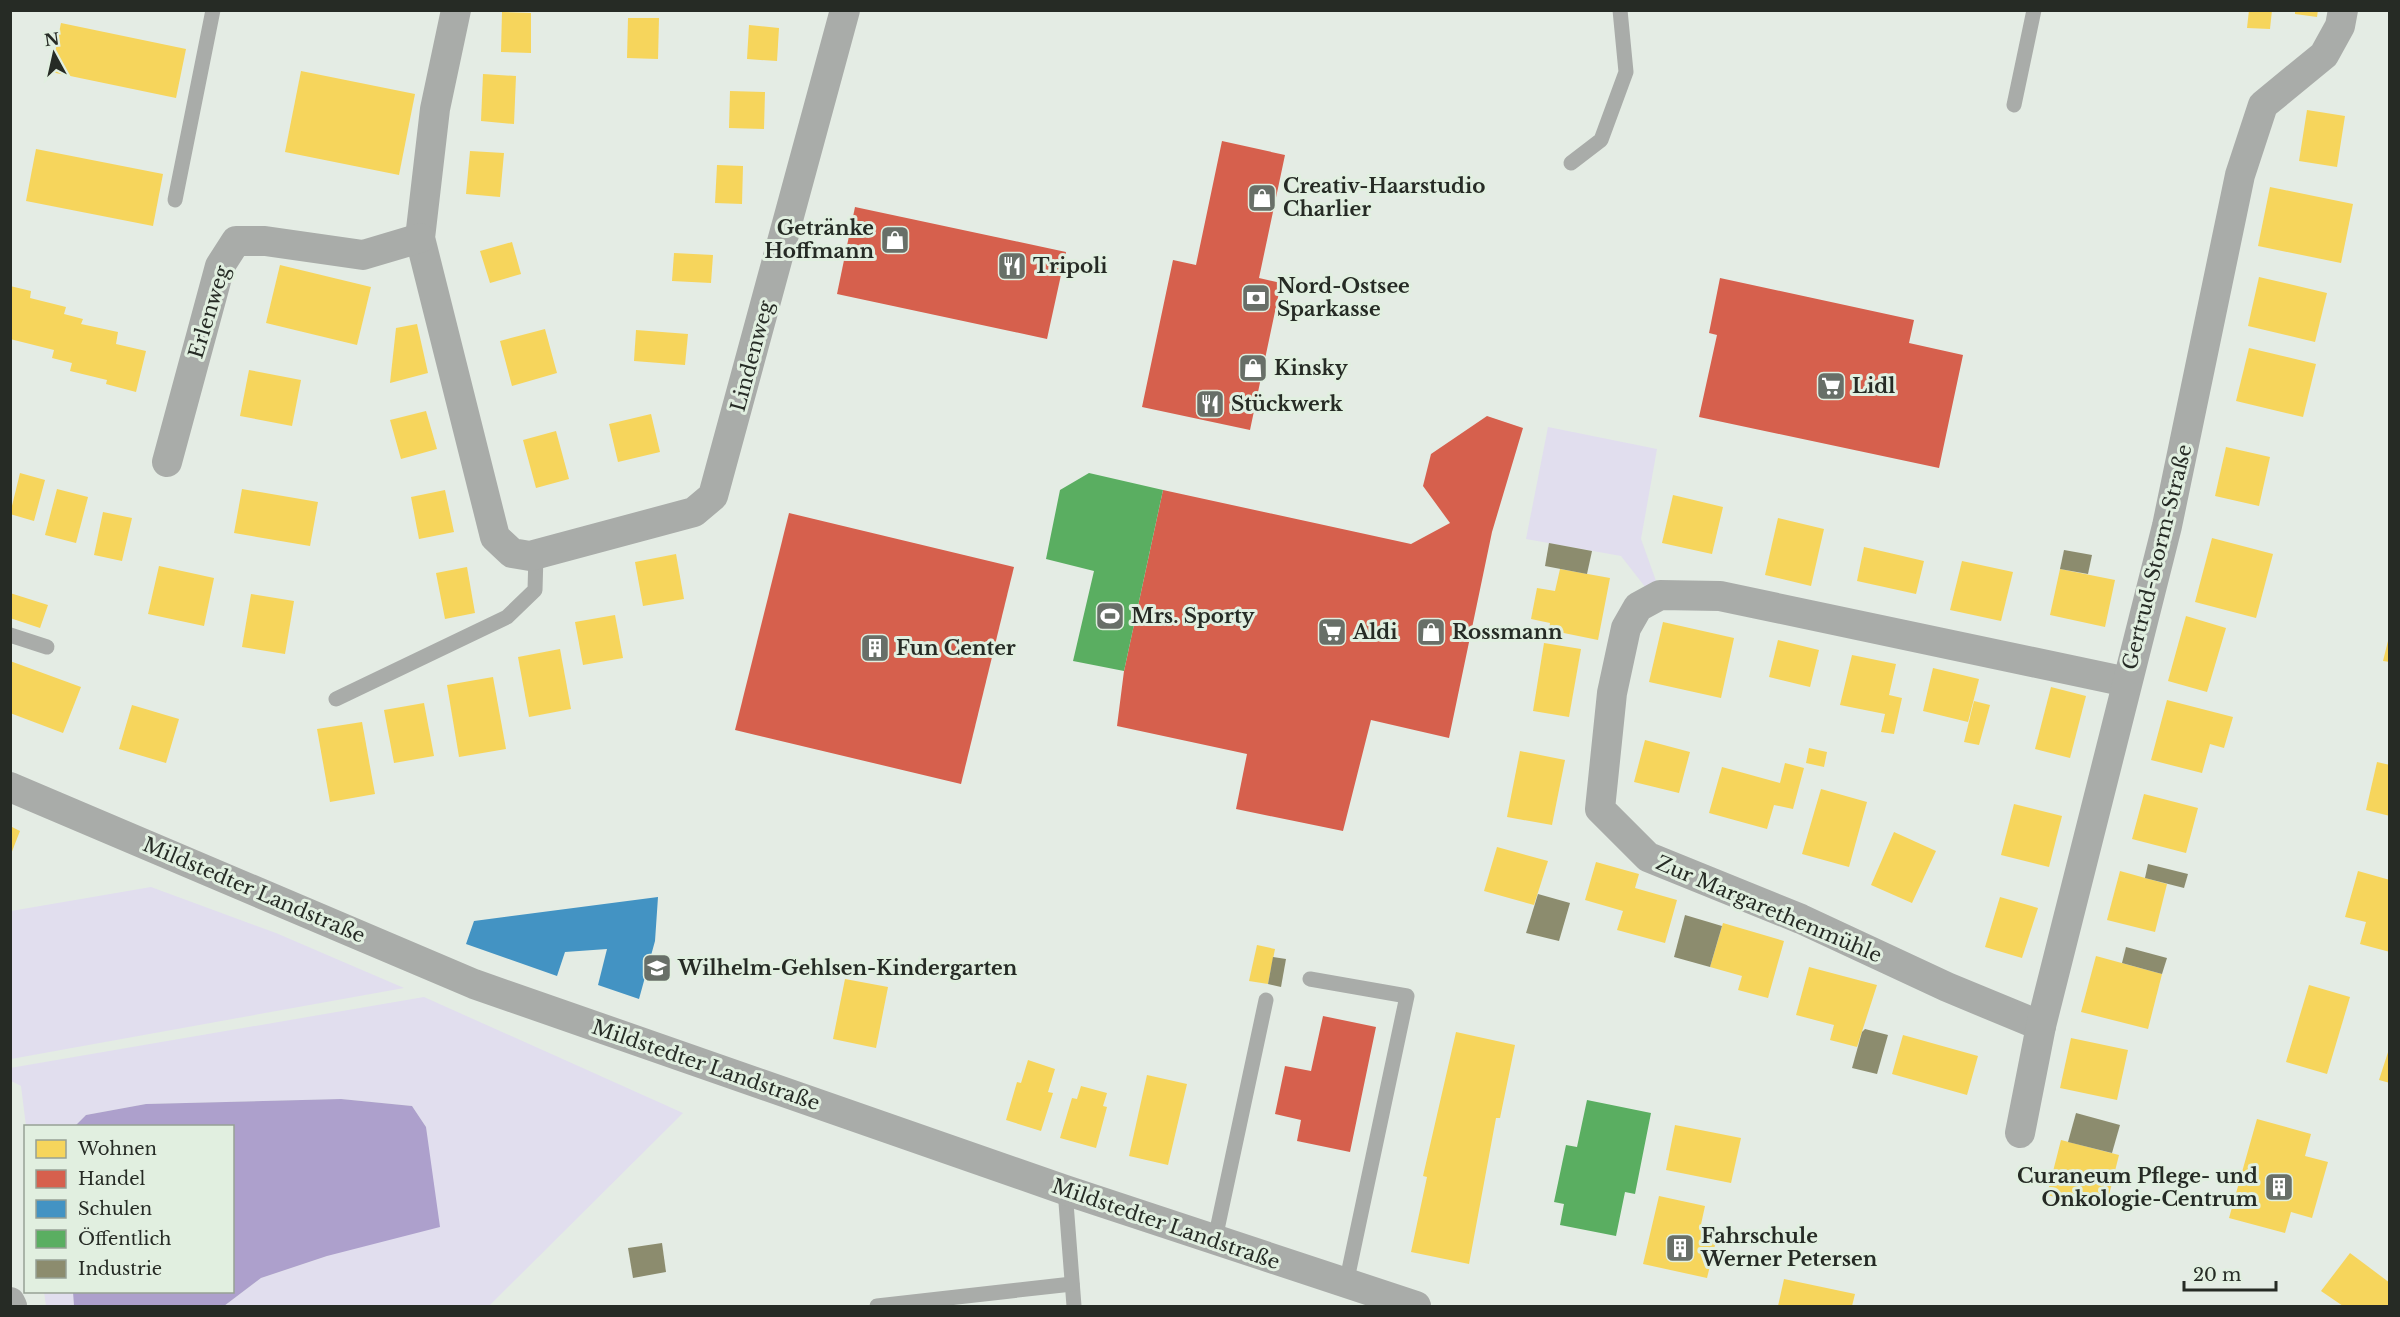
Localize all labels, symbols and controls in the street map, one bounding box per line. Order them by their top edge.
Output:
north arrow [24,24,84,84]
text: N [43,28,61,50]
place label: Creativ-Haarstudio Charlier [1283,174,1485,221]
shop icon: Creativ-Haarstudio Charlier [1246,182,1278,214]
place label: Getränke Hoffmann [764,216,874,263]
shop icon: Getränke Hoffmann [879,224,911,256]
restaurant icon: Tripoli [996,250,1028,282]
place label: Tripoli [1033,254,1108,278]
street label: Erlenweg [184,262,235,361]
place label: Nord-Ostsee Sparkasse [1277,274,1410,321]
bank icon: Nord-Ostsee Sparkasse [1240,282,1272,314]
street label: Lindenweg [726,297,779,414]
shop icon: Kinsky [1237,352,1269,384]
place label: Kinsky [1274,356,1349,380]
supermarket icon: Lidl [1815,370,1847,402]
place label: Lidl [1852,374,1895,398]
restaurant icon: Stückwerk [1194,388,1226,420]
place label: Stückwerk [1231,392,1344,416]
street label: Gertrud-Storm-Straße [2117,442,2197,672]
sports icon: Mrs. Sporty [1094,600,1126,632]
place label: Mrs. Sporty [1131,604,1256,628]
supermarket icon: Aldi [1316,616,1348,648]
shop icon: Rossmann [1415,616,1447,648]
place label: Aldi [1352,620,1397,644]
place label: Rossmann [1452,620,1563,644]
building icon: Fun Center [859,632,891,664]
place label: Fun Center [896,636,1016,660]
street label: Mildstedter Landstraße [139,832,369,948]
street label: Zur Margarethenmühle [1653,851,1885,967]
school or university icon: Wilhelm-Gehlsen-Kindergarten [641,952,673,984]
place label: Wilhelm-Gehlsen-Kindergarten [677,956,1018,980]
street label: Mildstedter Landstraße [589,1015,823,1115]
legend [24,1125,234,1293]
text: Wohnen [77,1138,157,1160]
place label: Curaneum Pflege- und Onkologie-Centrum [2017,1164,2258,1211]
text: Handel [78,1168,145,1190]
building icon: Curaneum Pflege- und Onkologie-Centrum [2263,1171,2295,1203]
street label: Mildstedter Landstraße [1049,1174,1283,1274]
text: Schulen [78,1198,152,1220]
place label: Fahrschule Werner Petersen [1700,1224,1878,1271]
text: Öffentlich [78,1227,172,1250]
building icon: Fahrschule Werner Petersen [1664,1232,1696,1264]
scale bar [2184,1254,2276,1292]
text: Industrie [78,1258,162,1280]
text: 20 m [2193,1264,2241,1286]

